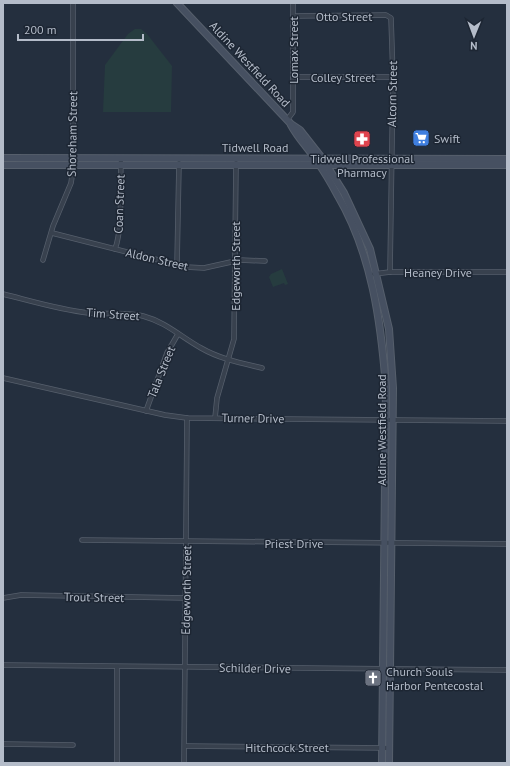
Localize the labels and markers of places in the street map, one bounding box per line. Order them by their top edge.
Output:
supermarket icon: Swift [411,128,431,148]
pharmacy icon: Tidwell Professional Pharmacy [352,129,372,149]
place label: Swift [434,131,460,146]
place label: Tidwell Professional Pharmacy [310,151,414,180]
place label: Church Souls Harbor Pentecostal [386,664,484,693]
church icon: Church Souls Harbor Pentecostal [363,668,383,688]

